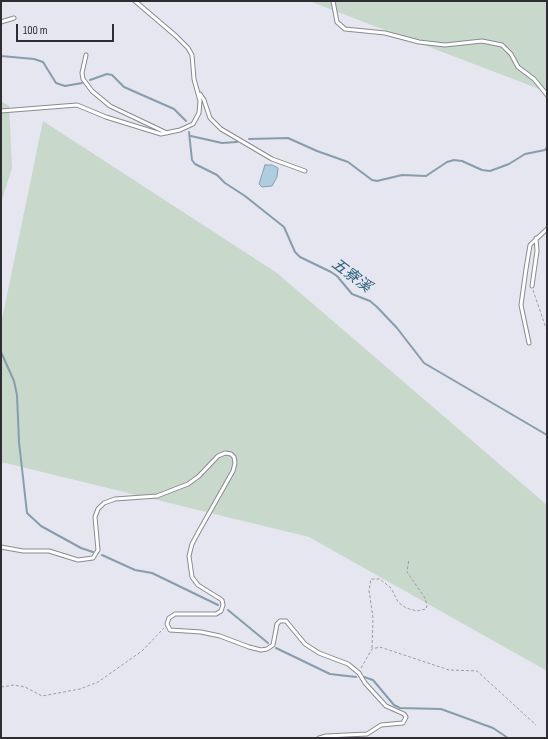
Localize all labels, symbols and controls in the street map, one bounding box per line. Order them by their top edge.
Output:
scale bar [18,16,116,42]
text: 100 m [23,23,48,38]
water label: 五寮溪 [328,255,374,297]

